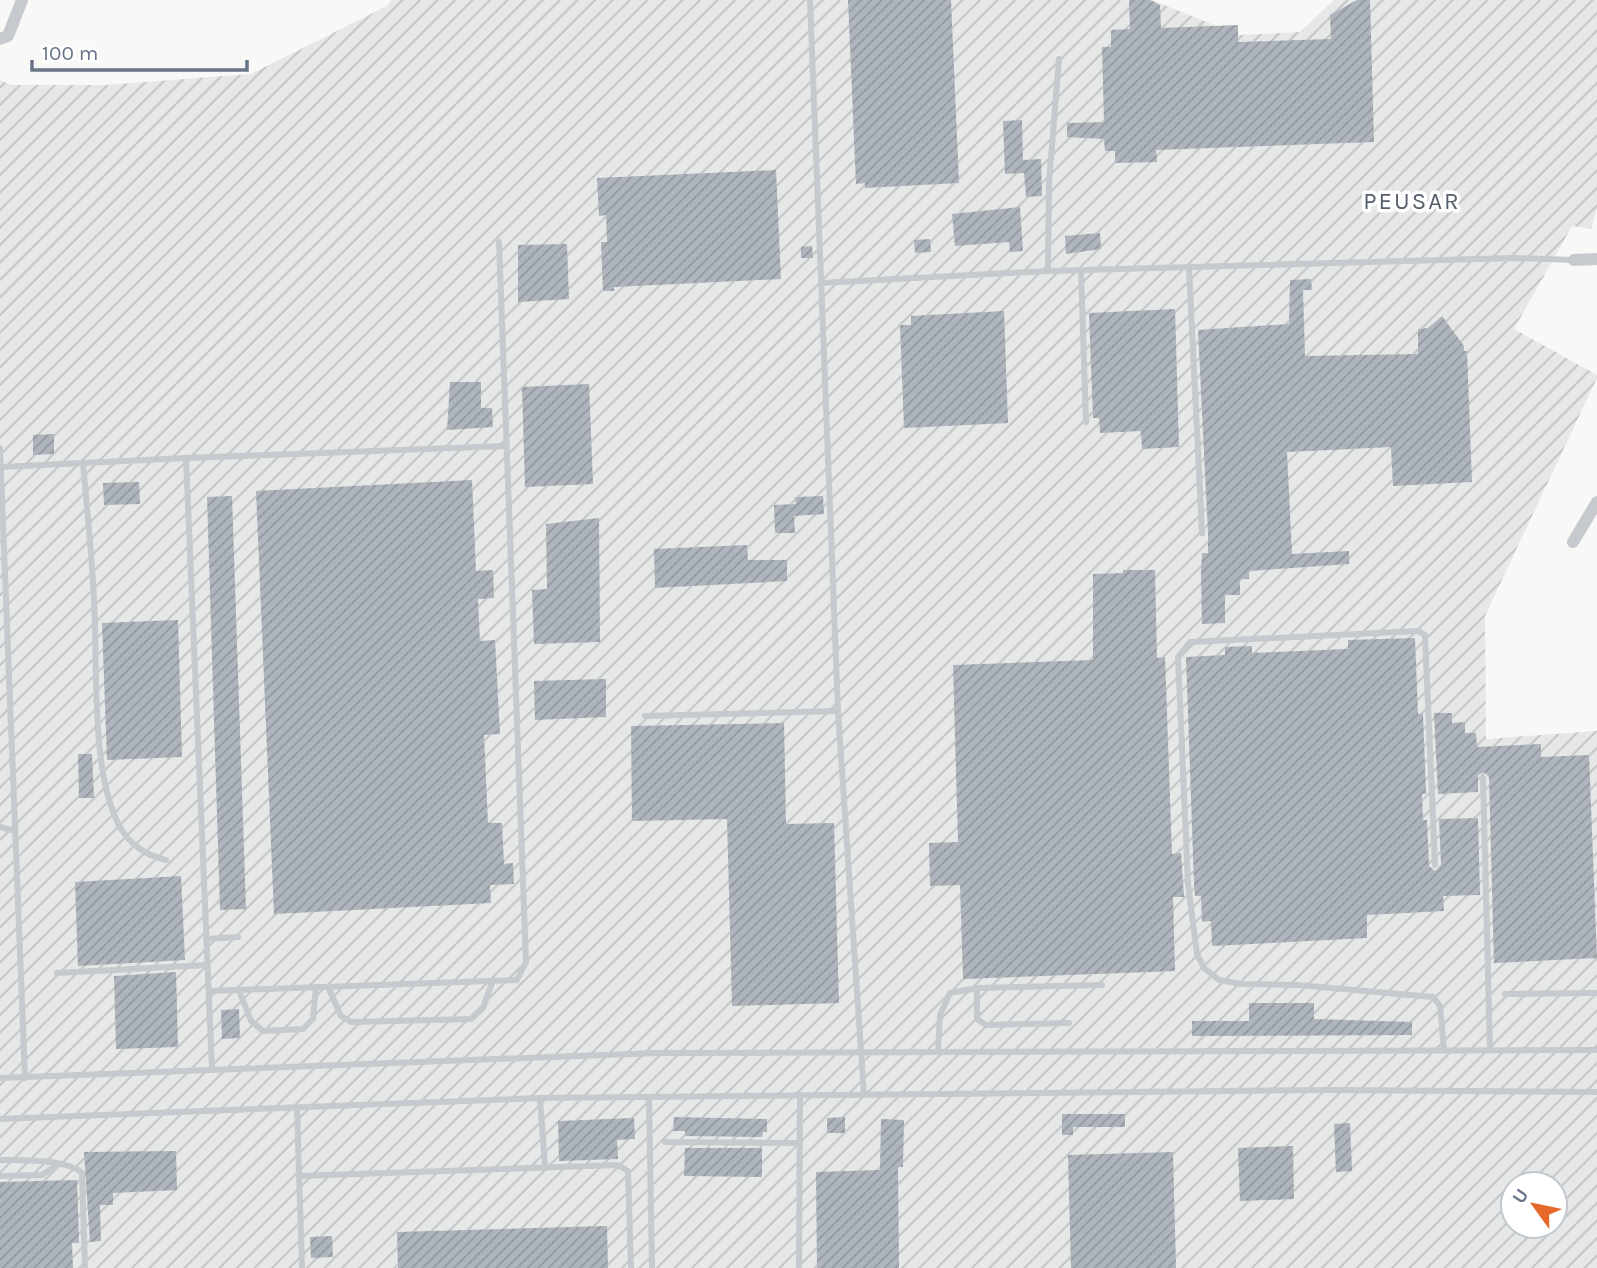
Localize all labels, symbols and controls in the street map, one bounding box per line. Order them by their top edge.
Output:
scale bar [32,28,247,72]
text: 100 m [42,41,99,65]
district label: PEUSAR [1363,187,1461,215]
north arrow [1499,1170,1569,1240]
text: U [1508,1185,1533,1208]

